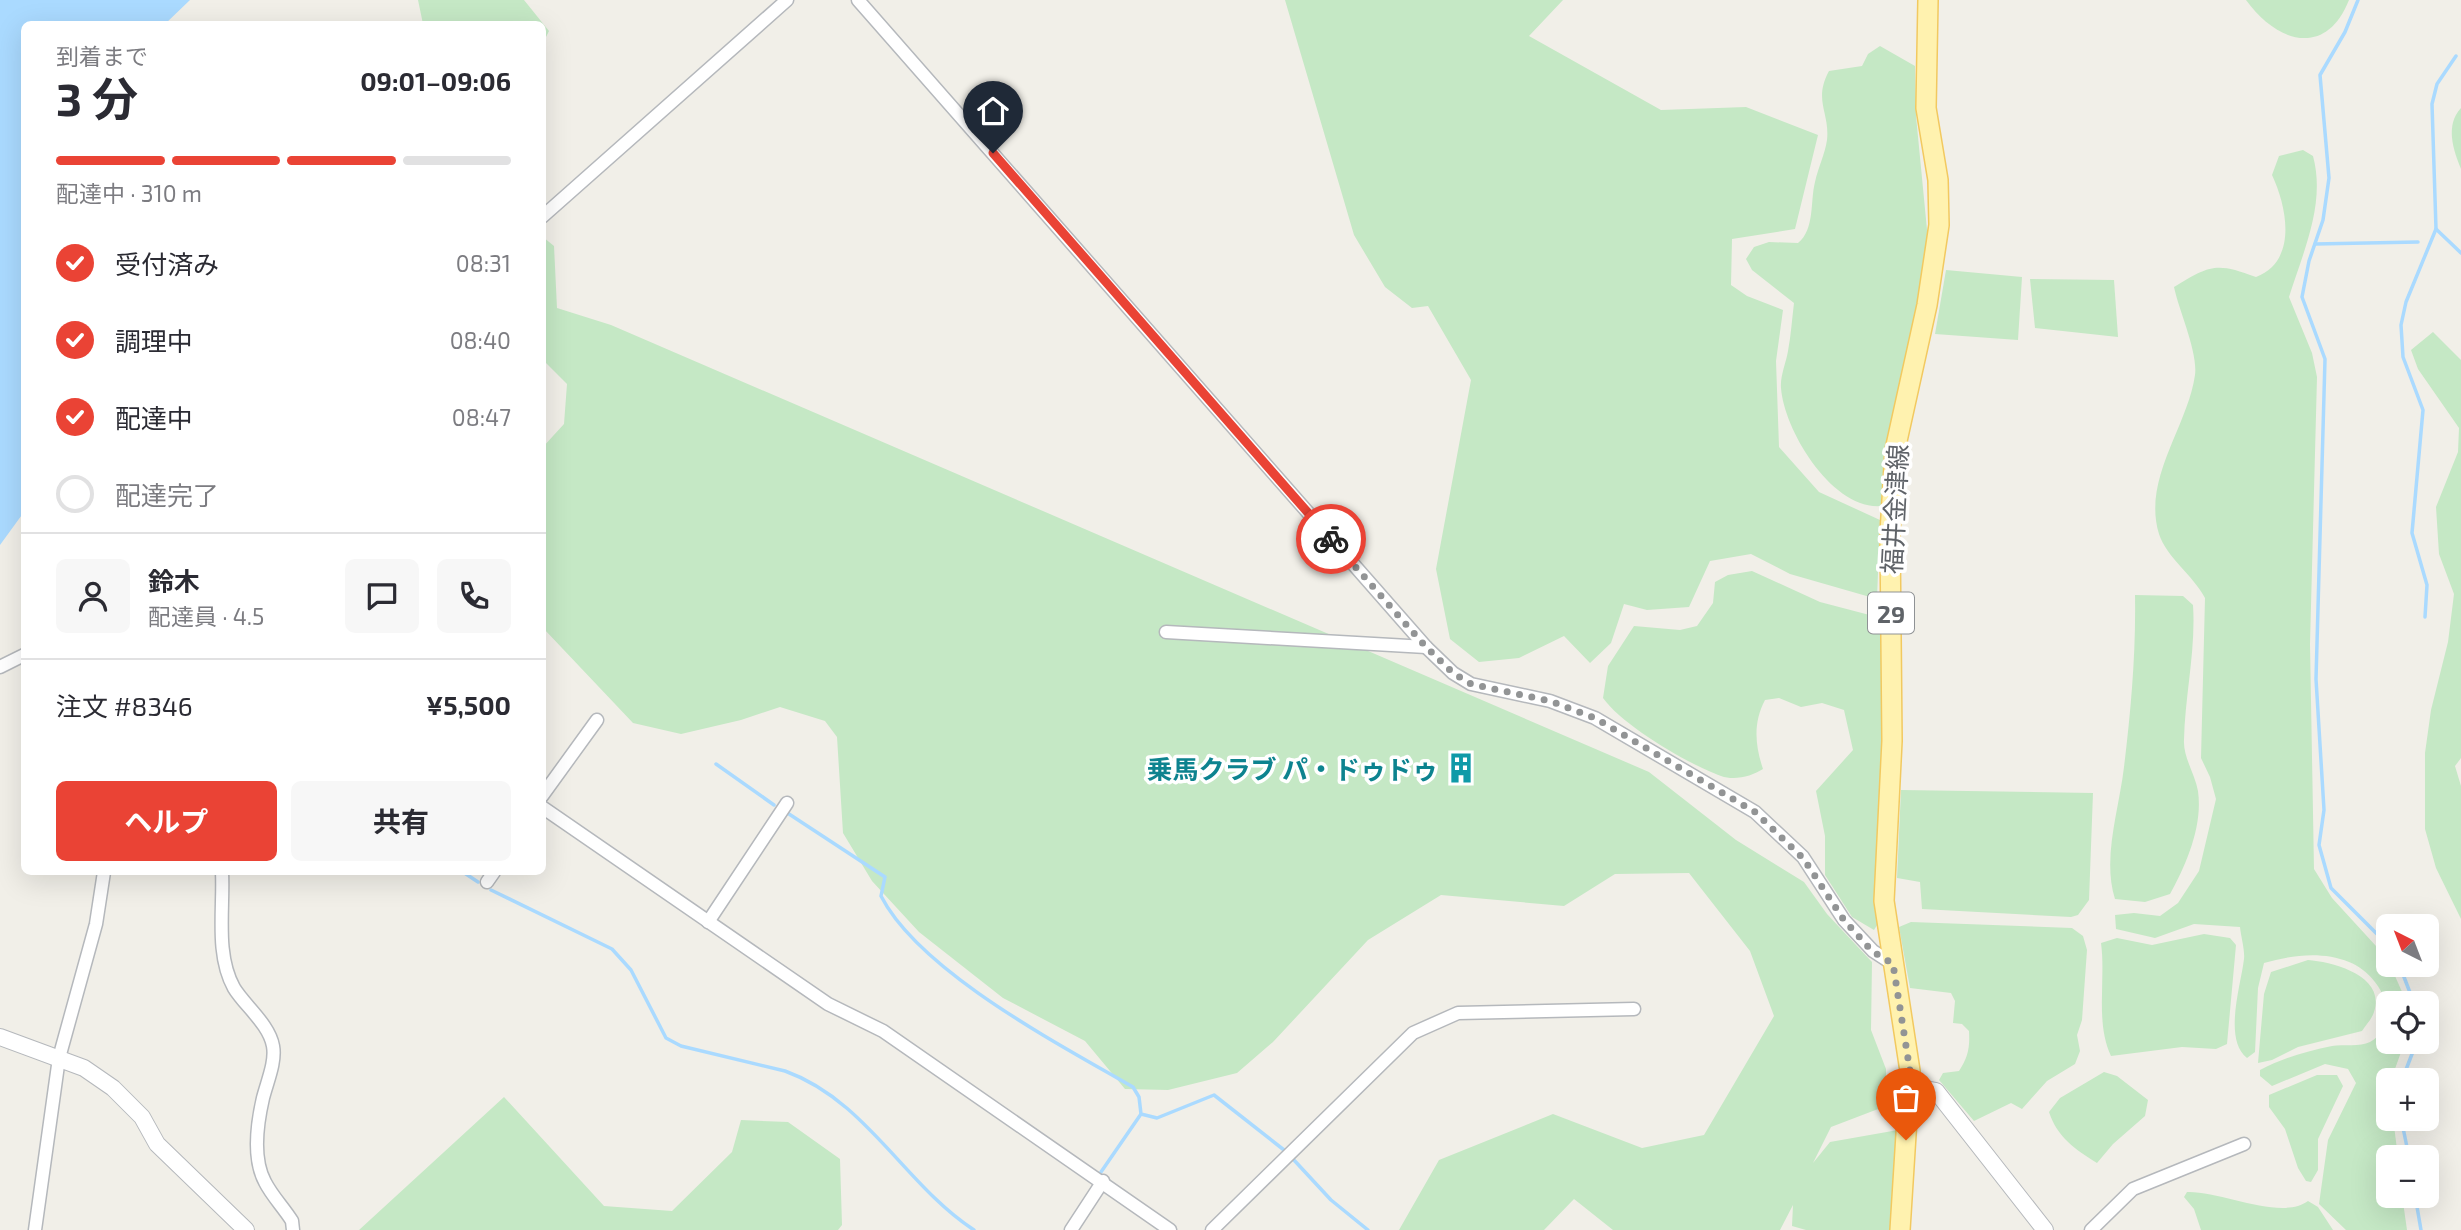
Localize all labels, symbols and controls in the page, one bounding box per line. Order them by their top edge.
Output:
text: 到着まで [56,42,148,70]
text: 09:01–09:06 [360,65,511,96]
text: 3 分 [56,70,138,125]
pin [963,81,1023,153]
icon: home [974,92,1012,130]
text: 配達中 · 310 m [56,179,202,207]
icon: check [56,244,94,282]
text: 受付済み [115,248,219,279]
text: 08:31 [456,249,511,277]
icon: check [56,321,94,359]
text: 調理中 [115,325,193,356]
text: 08:40 [450,326,511,354]
icon: check [56,398,94,436]
text: 配達中 [115,402,193,433]
text: 08:47 [452,403,511,431]
street label: 福井金津線 [1875,443,1913,575]
text: 配達完了 [115,479,219,510]
courier [1296,504,1366,574]
icon: bike [1312,520,1350,558]
button: person [56,559,130,633]
button: chat [345,559,419,633]
button: phone [437,559,511,633]
text: 鈴木 [148,565,200,596]
road number: 29 [1868,592,1914,634]
text: 配達員 · 4.5 [148,602,264,630]
text: ¥5,500 [426,689,511,720]
text: 注文 #8346 [56,690,193,721]
building icon: 乗馬クラブ パ・ドゥドゥ [1444,751,1478,785]
place label: 乗馬クラブ パ・ドゥドゥ [1146,753,1438,784]
button: ヘルプ [56,781,277,861]
button: 共有 [291,781,511,861]
north arrow [2376,914,2440,976]
map controls [2376,914,2439,1208]
button: locate [2376,991,2439,1054]
pin [1876,1068,1936,1140]
button: + [2376,1068,2439,1131]
icon: bag [1887,1079,1925,1117]
button: − [2376,1145,2439,1208]

